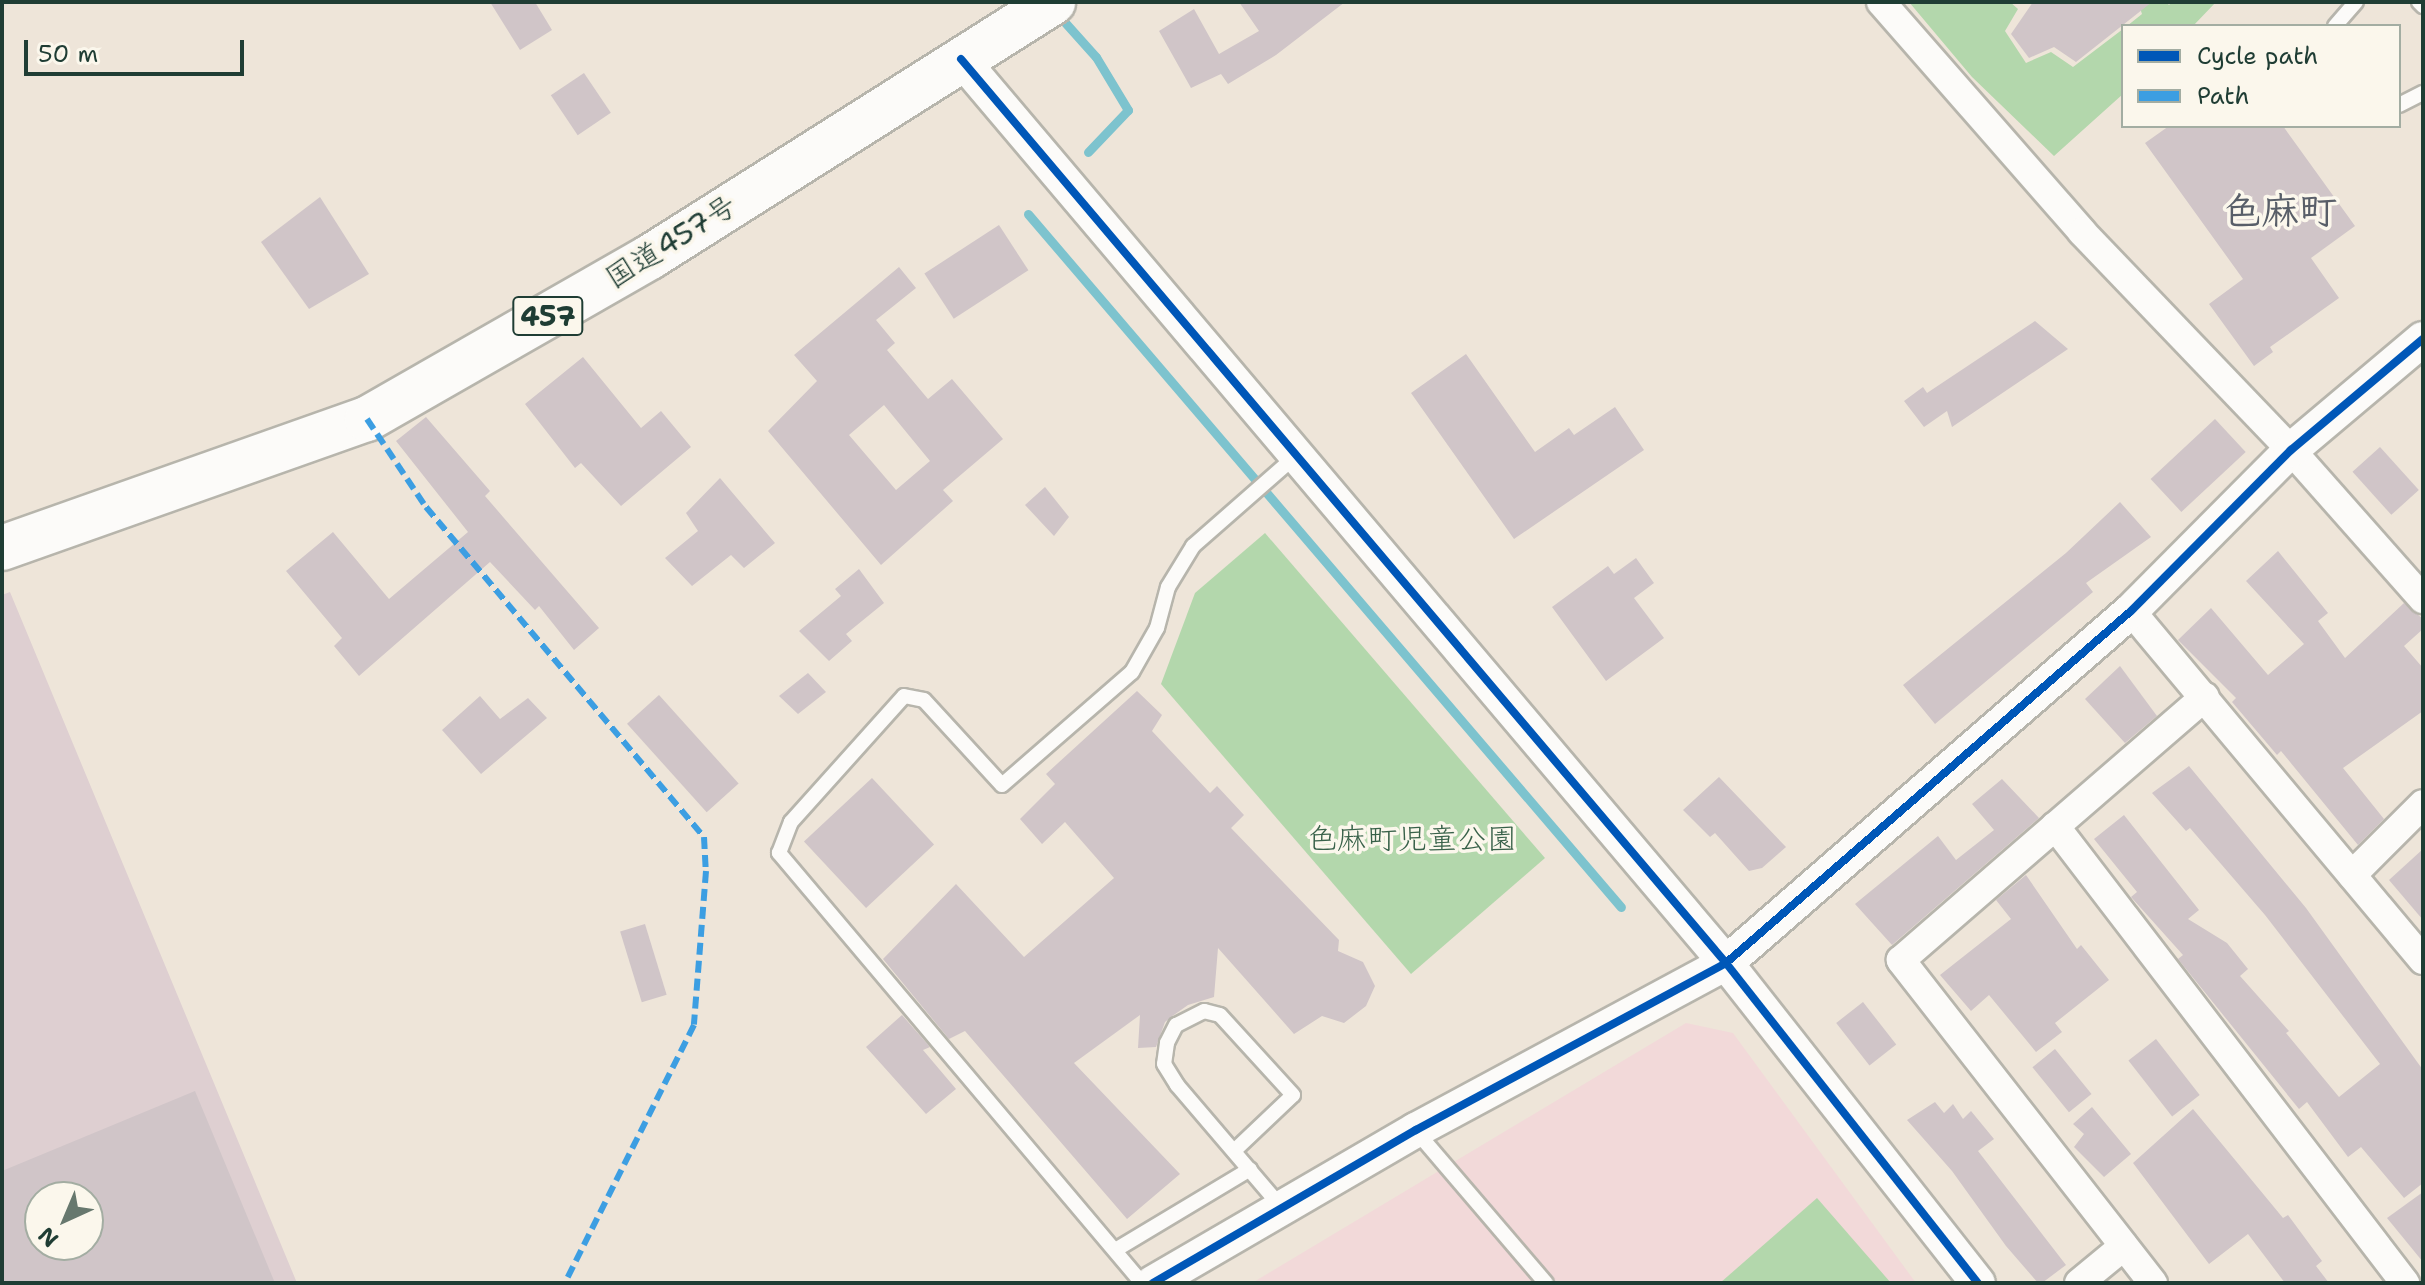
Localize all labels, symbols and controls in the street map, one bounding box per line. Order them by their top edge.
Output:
scale bar [28,24,248,74]
legend [2121,24,2401,128]
text: 50 m [38,38,98,70]
text: Cycle path [2197,40,2318,72]
text: Path [2197,80,2249,112]
street label: 国道457号 [599,188,743,296]
district label: 色麻町 [2223,188,2337,234]
road number: 457 [512,292,584,340]
park label: 色麻町児童公園 [1307,821,1517,857]
north arrow [24,1181,104,1261]
text: N [32,1221,65,1254]

